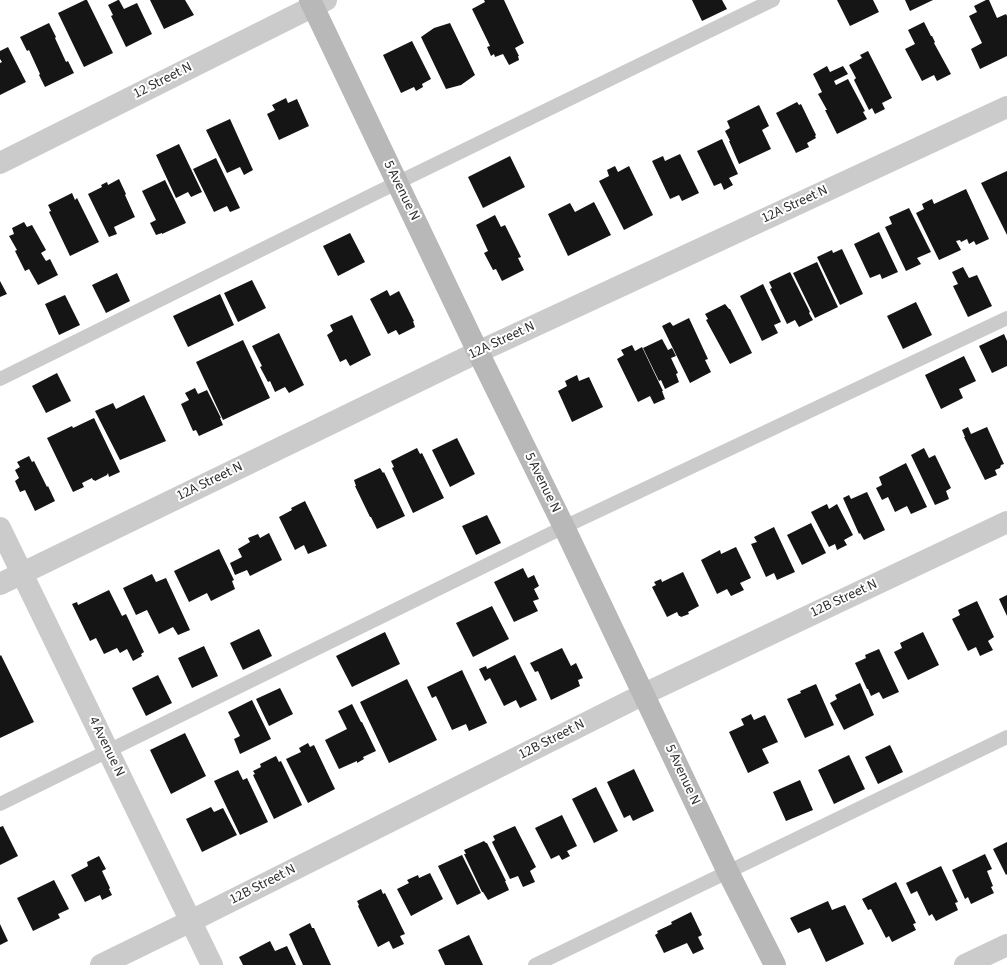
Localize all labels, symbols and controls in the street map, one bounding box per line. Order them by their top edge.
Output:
street label: 12 Street N [131,59,195,103]
street label: 5 Avenue N [379,158,423,224]
street label: 12A Street N [759,182,831,228]
street label: 12A Street N [466,318,538,364]
street label: 5 Avenue N [520,450,564,516]
street label: 12A Street N [174,459,246,505]
street label: 12B Street N [808,576,880,622]
street label: 4 Avenue N [84,714,128,780]
street label: 12B Street N [516,716,588,764]
street label: 5 Avenue N [661,742,703,808]
street label: 12B Street N [227,861,299,909]

